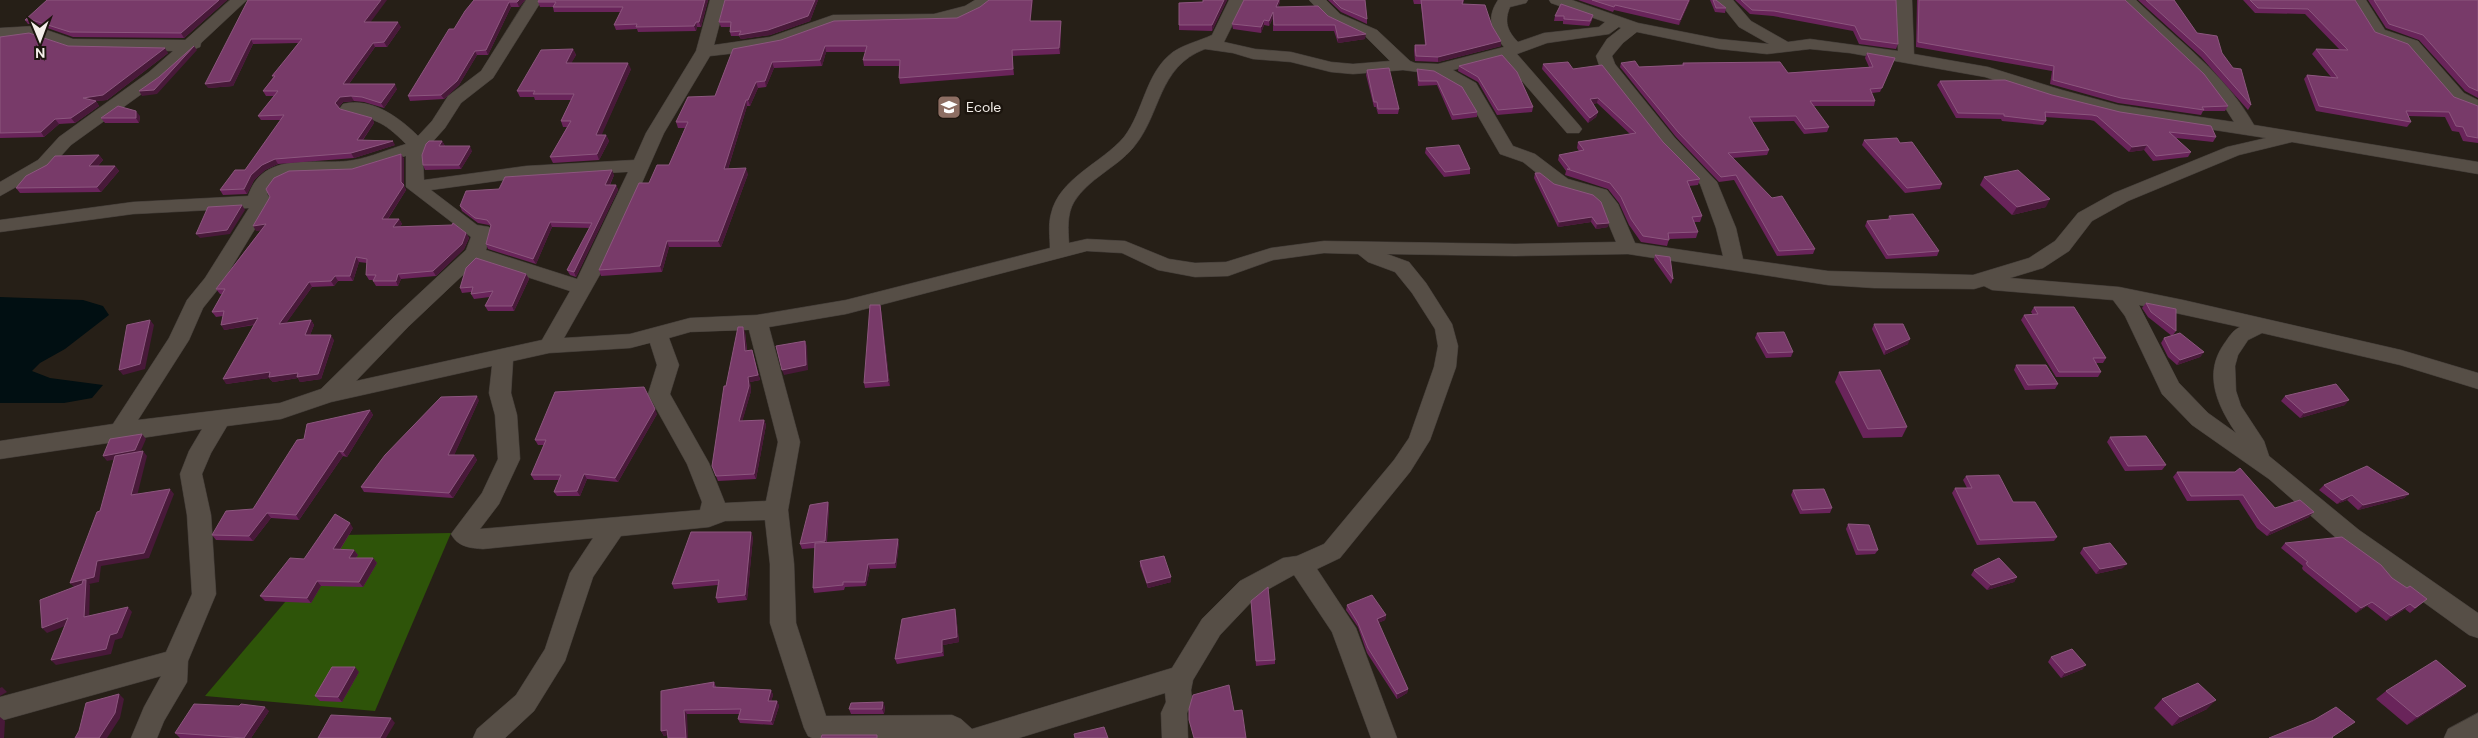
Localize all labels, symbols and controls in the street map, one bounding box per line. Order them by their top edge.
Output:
north arrow [15,15,65,65]
text: N [35,44,45,62]
school or university icon: Ecole [936,94,962,120]
place label: Ecole [966,98,1001,116]

